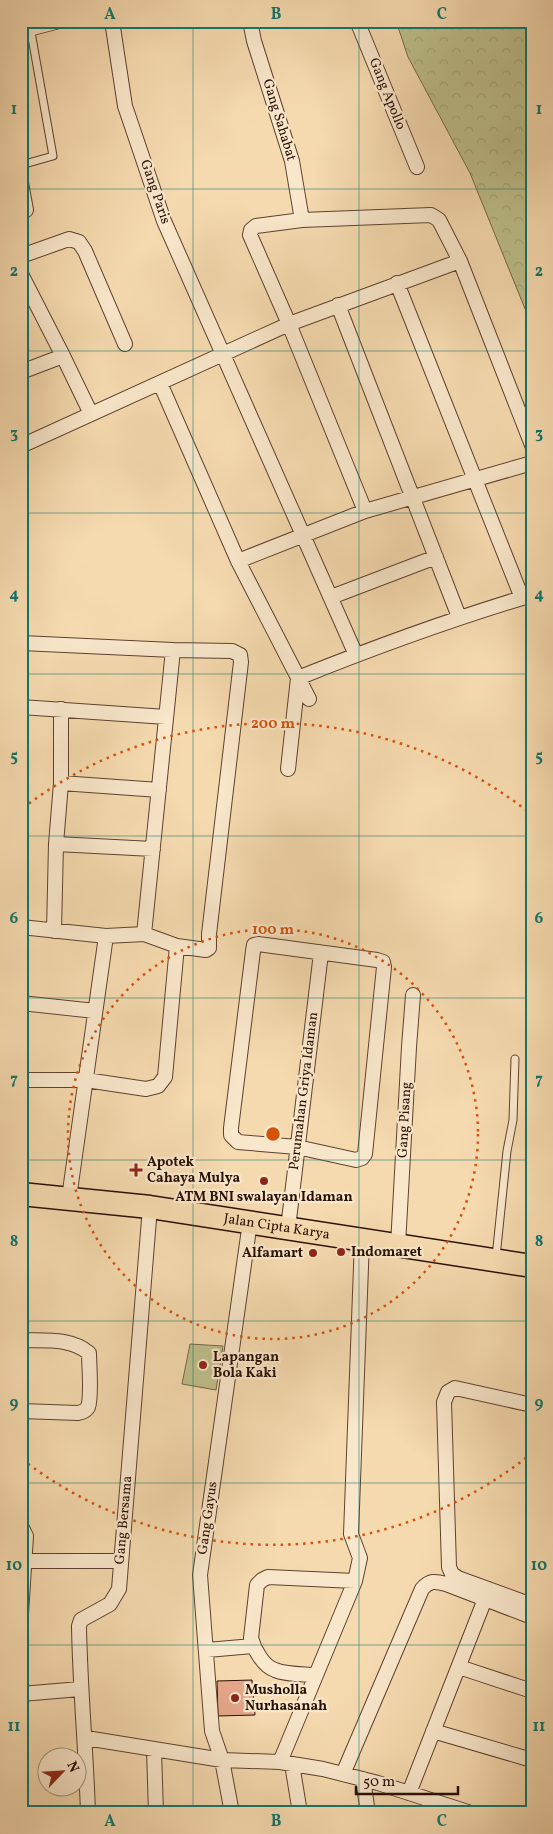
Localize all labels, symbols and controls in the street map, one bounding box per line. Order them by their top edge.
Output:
text: A [104,4,116,26]
text: B [271,4,282,26]
text: C [437,4,447,26]
street label: Gang Apollo [364,55,410,133]
street label: Gang Sahabat [258,77,301,163]
text: 1 [11,99,17,121]
text: 1 [536,99,542,121]
street label: Gang Paris [135,157,175,227]
text: 2 [10,261,18,283]
text: 2 [535,261,543,283]
text: 3 [10,423,18,445]
text: 3 [535,423,543,445]
text: 4 [9,584,19,606]
text: 4 [534,584,544,606]
text: 200 m [251,714,295,735]
text: 5 [10,746,18,768]
text: 5 [535,746,543,768]
text: 6 [10,908,19,930]
text: 6 [535,908,544,930]
text: 100 m [252,920,295,941]
street label: Perumahan Griya Idaman [285,1011,323,1171]
text: 7 [10,1069,18,1091]
text: 7 [535,1069,543,1091]
street label: Gang Pisang [394,1081,416,1159]
centre of rings [264,1125,282,1143]
place label: Apotek Cahaya Mulya [147,1153,240,1188]
marker: Apotek Cahaya Mulya [129,1163,143,1177]
marker: ATM BNI swalayan Idaman [258,1175,270,1187]
place label: ATM BNI swalayan Idaman [175,1188,353,1207]
street label: Jalan Cipta Karya [223,1209,331,1244]
text: 8 [10,1231,18,1253]
text: 8 [535,1231,543,1253]
place label: Indomaret [351,1243,422,1262]
place label: Alfamart [242,1244,303,1263]
marker: Indomaret [335,1246,347,1258]
marker: Alfamart [307,1247,319,1259]
place label: Lapangan Bola Kaki [213,1348,279,1383]
marker: Lapangan Bola Kaki [197,1359,209,1371]
text: 9 [10,1393,19,1415]
text: 9 [535,1393,544,1415]
street label: Gang Bersama [111,1475,137,1565]
street label: Gang Gayus [193,1480,223,1556]
text: 10 [6,1555,22,1577]
text: 10 [531,1555,547,1577]
place label: Musholla Nurhasanah [245,1681,327,1716]
marker: Musholla Nurhasanah [229,1692,241,1704]
text: 11 [8,1716,20,1738]
text: 11 [533,1716,545,1738]
north arrow [38,1746,88,1796]
text: N [62,1759,83,1776]
scale bar [356,1764,458,1796]
text: 50 m [363,1772,395,1793]
text: A [104,1811,116,1833]
text: B [271,1811,282,1833]
text: C [437,1811,447,1833]

